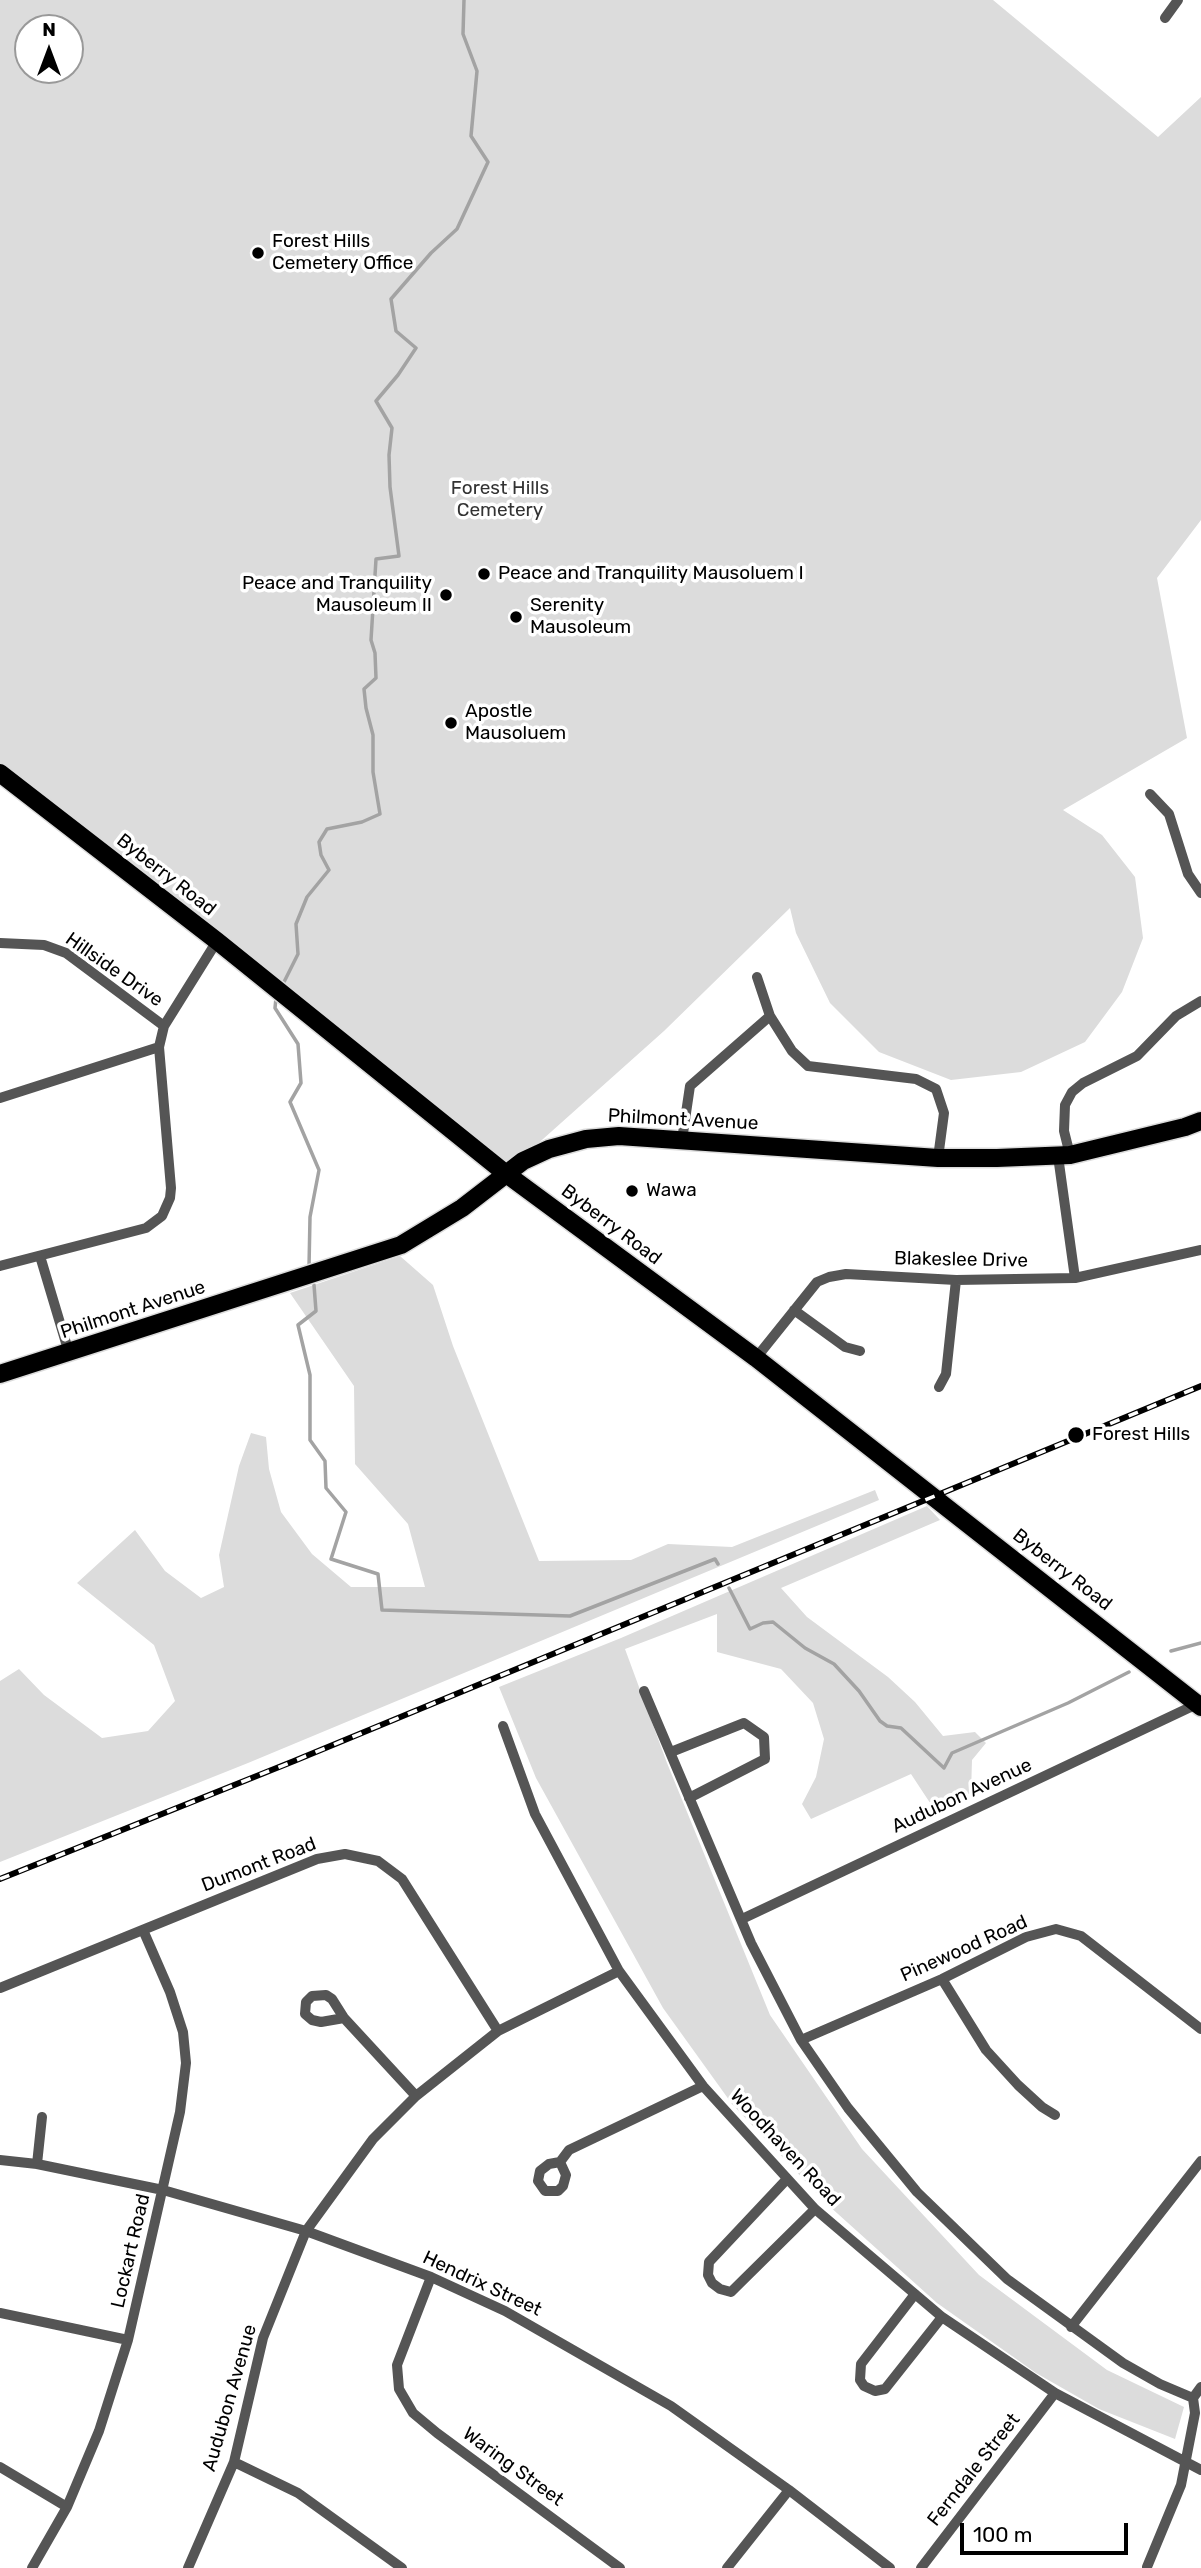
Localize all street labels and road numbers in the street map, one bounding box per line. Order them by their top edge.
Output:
street label: Byberry Road [112,829,220,921]
street label: Hillside Drive [61,928,167,1012]
street label: Philmont Avenue [607,1105,759,1135]
street label: Byberry Road [556,1180,666,1270]
street label: Blakeslee Drive [894,1247,1028,1273]
street label: Philmont Avenue [58,1276,208,1344]
street label: Byberry Road [1008,1524,1116,1616]
street label: Audubon Avenue [888,1754,1036,1838]
street label: Dumont Road [199,1833,319,1897]
street label: Pinewood Road [897,1911,1031,1987]
street label: Woodhaven Road [725,2085,845,2211]
street label: Lockart Road [107,2192,155,2310]
street label: Hendrix Street [419,2246,545,2322]
street label: Audubon Avenue [198,2322,262,2474]
street label: Ferndale Street [923,2409,1025,2531]
street label: Waring Street [458,2423,568,2511]

